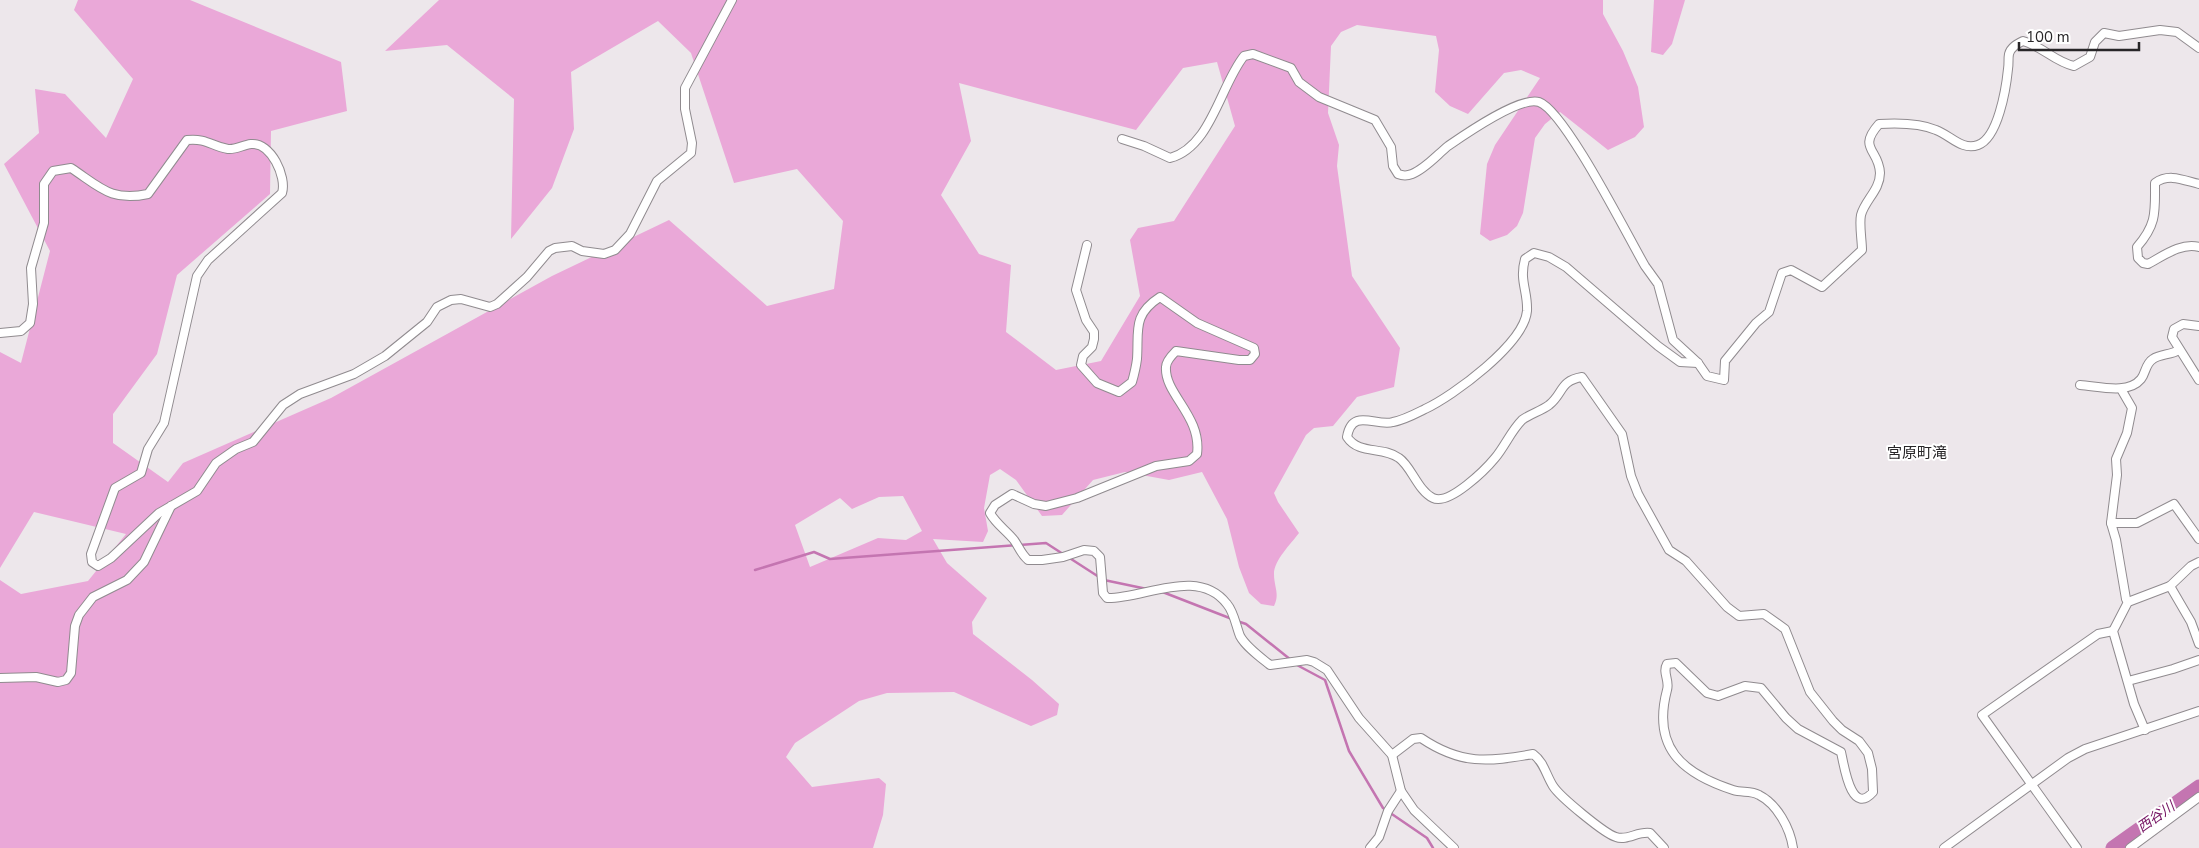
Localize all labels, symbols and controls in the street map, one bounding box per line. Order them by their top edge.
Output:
scale bar [2019,20,2139,52]
text: 100 m [2026,27,2070,47]
district label: 宮原町滝 [1887,443,1947,463]
water label: 西谷川 [2133,796,2180,837]

